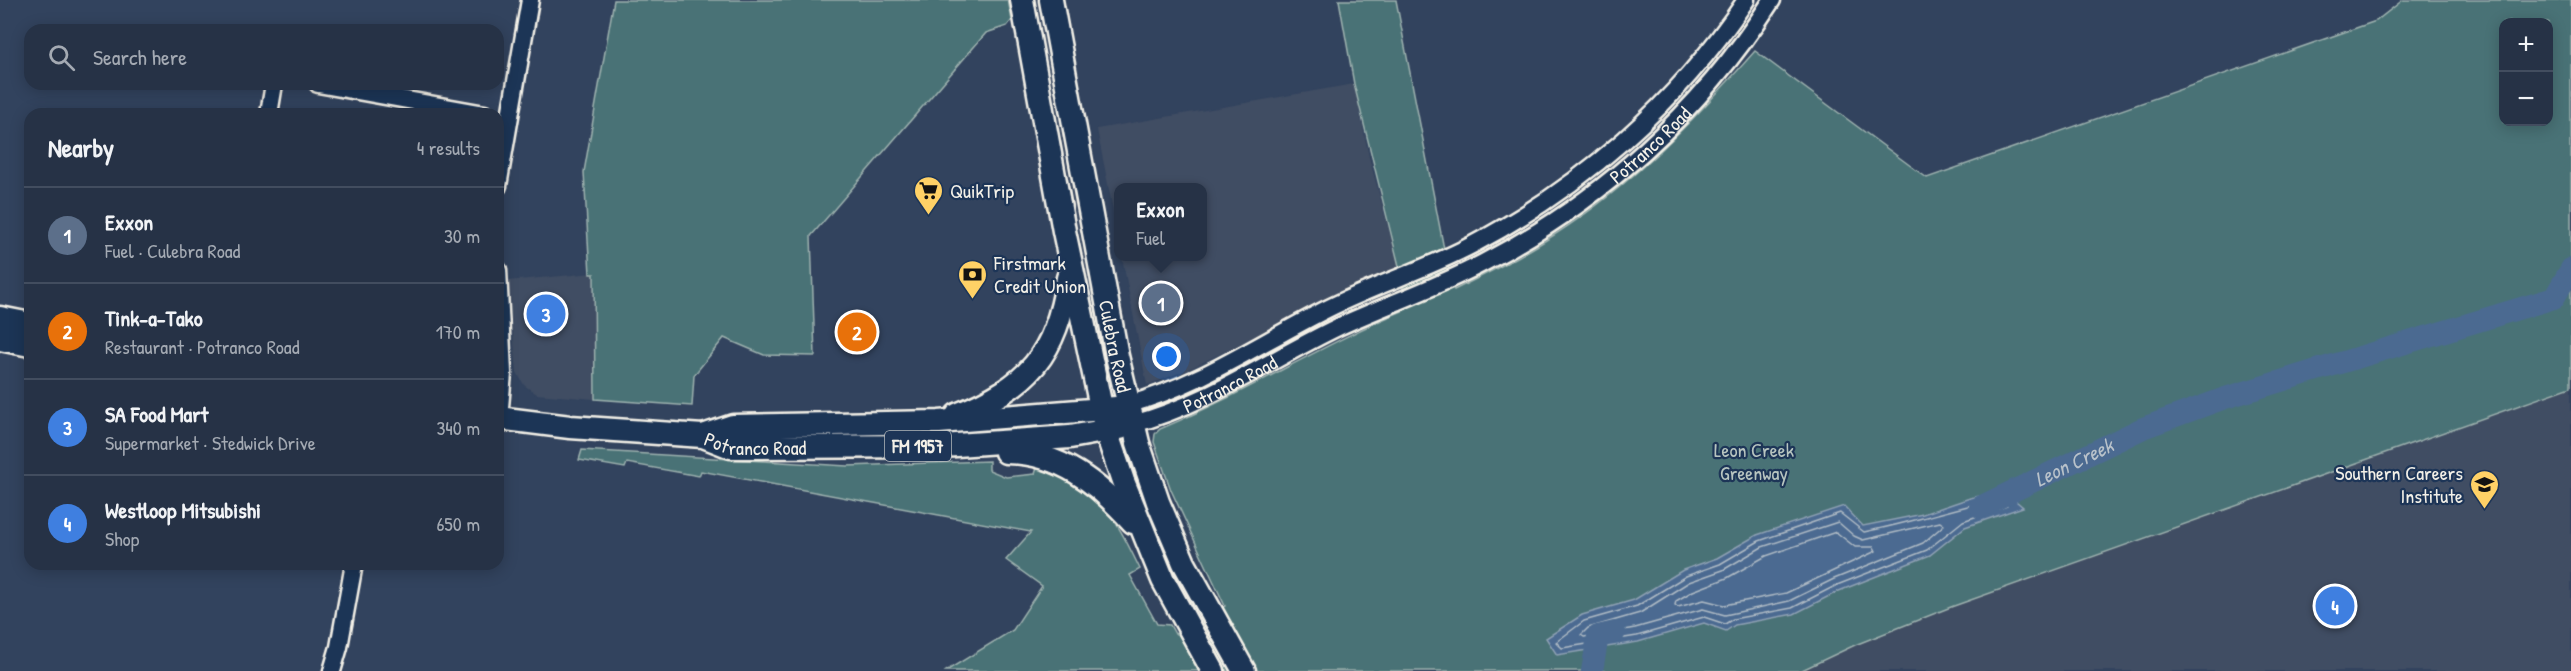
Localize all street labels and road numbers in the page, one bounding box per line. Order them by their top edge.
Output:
street label: Potranco Road [1603,100,1697,189]
street label: Culebra Road [1093,298,1139,395]
street label: Potranco Road [1178,348,1282,419]
street label: Potranco Road [701,425,807,461]
road number: FM 1957 [885,431,951,461]

